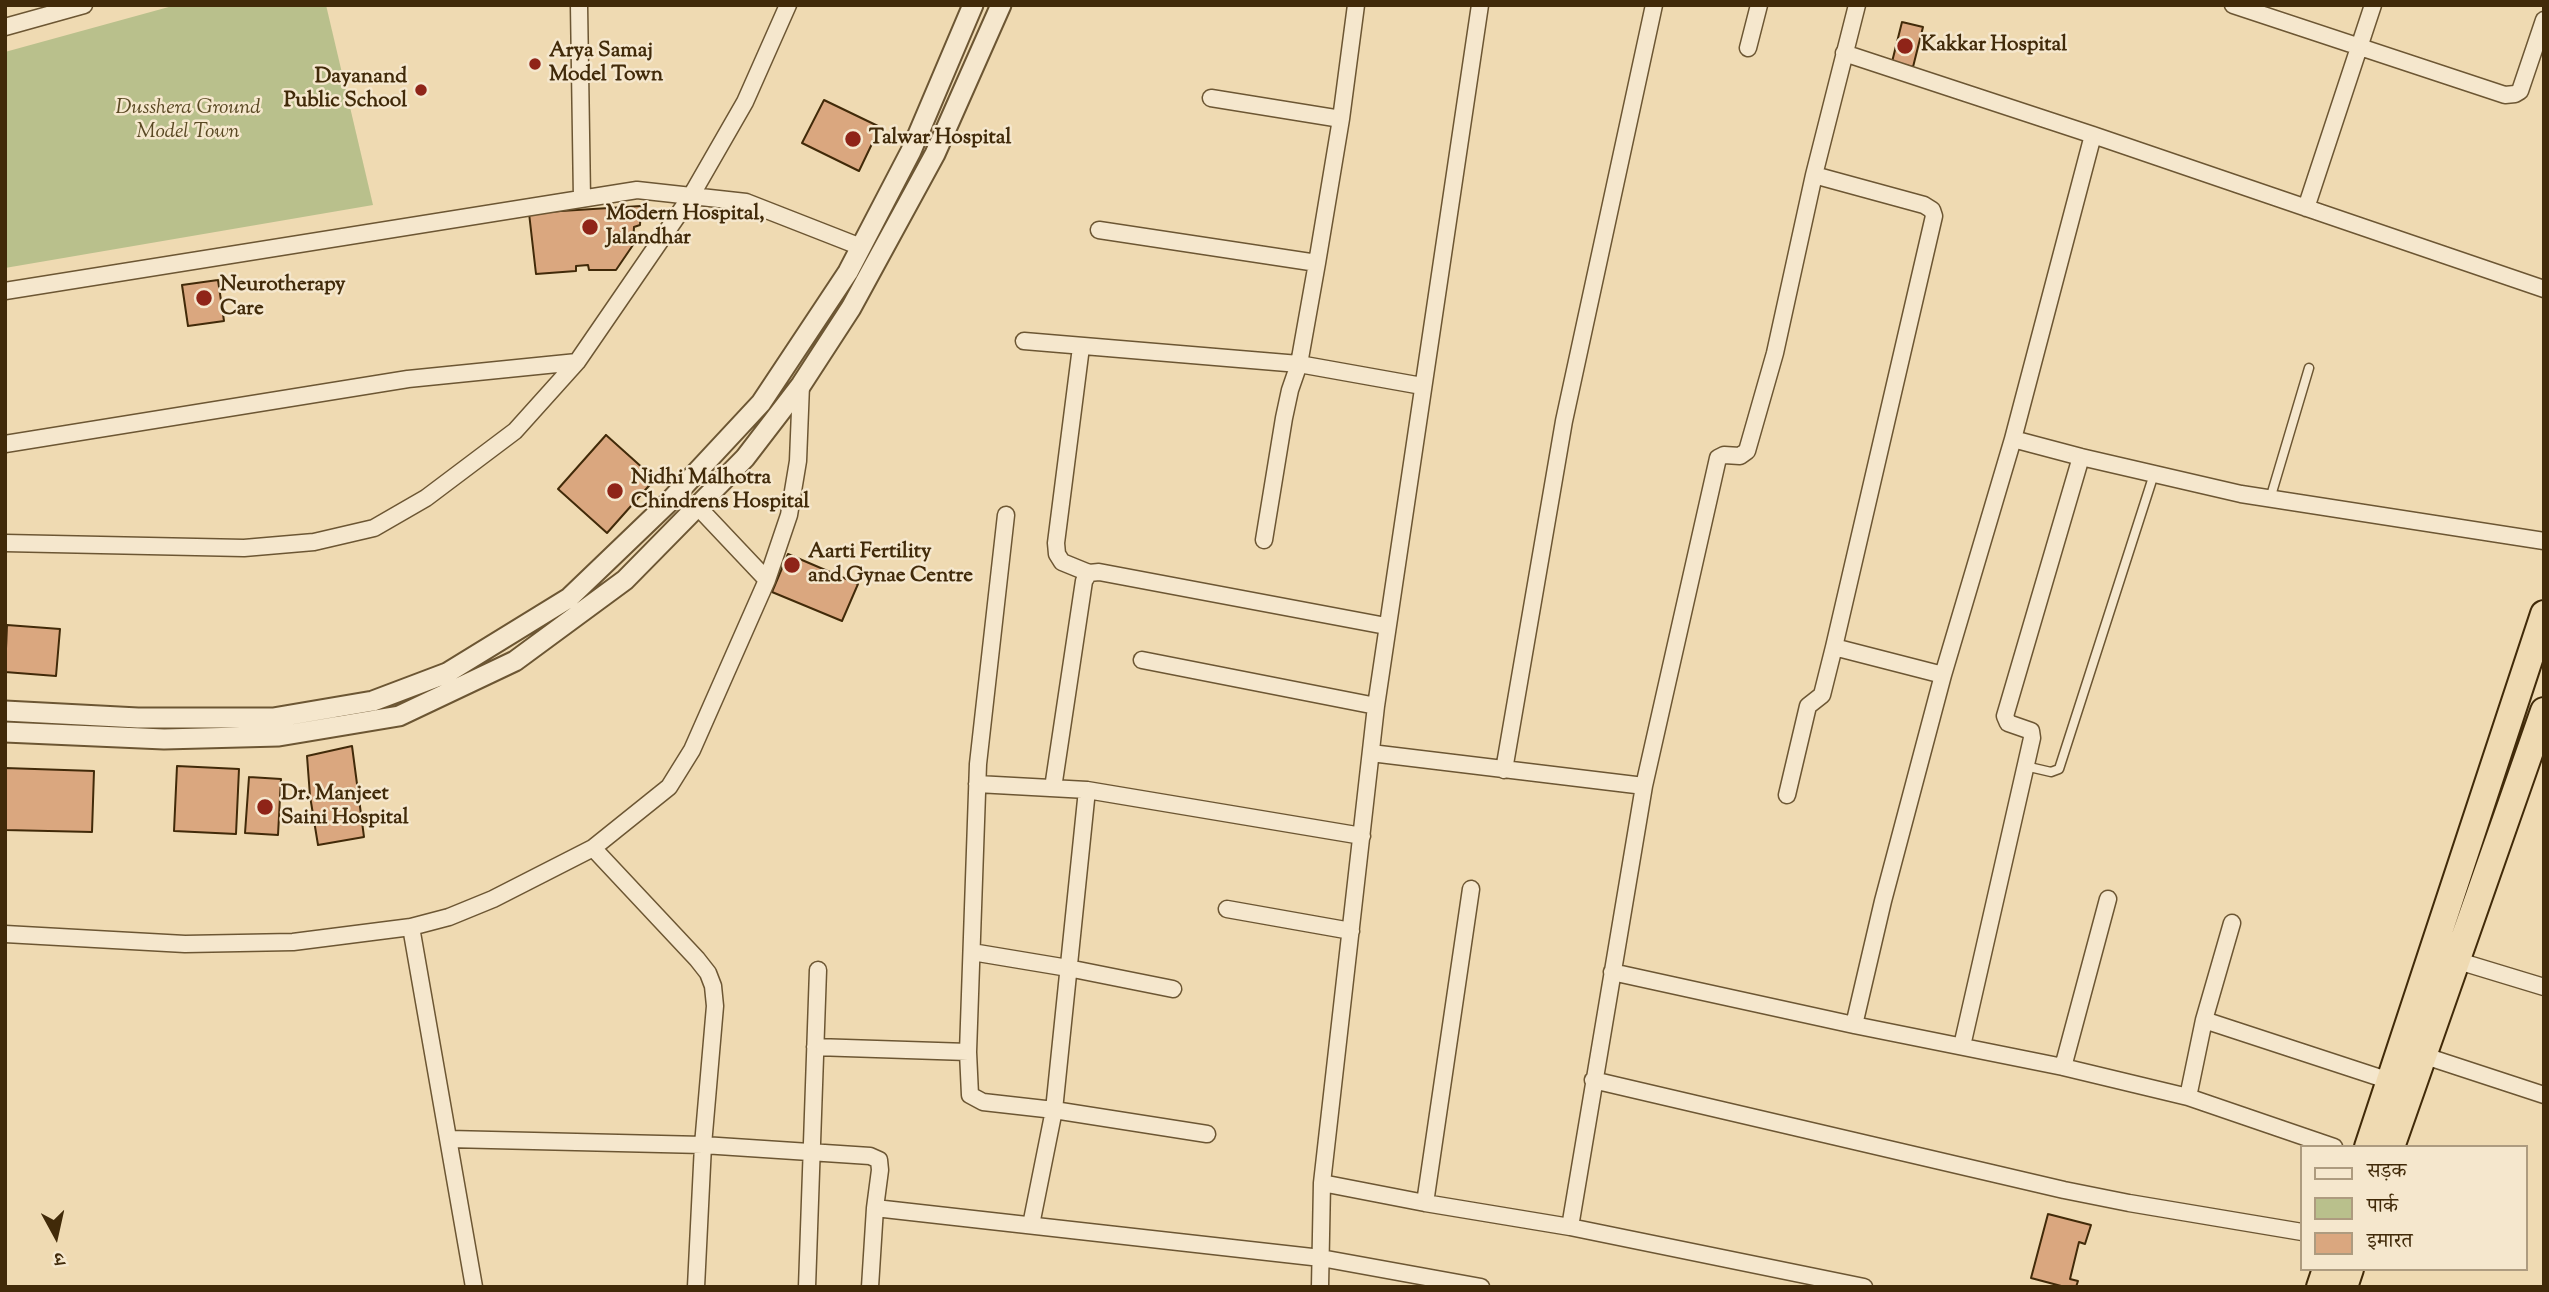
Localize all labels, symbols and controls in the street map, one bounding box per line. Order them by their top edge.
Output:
place label: Kakkar Hospital [1921,33,2067,59]
marker: Kakkar Hospital [1895,36,1915,56]
place label: Arya Samaj Model Town [549,39,663,89]
marker: Arya Samaj Model Town [527,56,543,72]
place label: Dayanand Public School [284,65,407,115]
marker: Dayanand Public School [413,82,429,98]
park label: Dusshera Ground Model Town [115,96,261,146]
place label: Talwar Hospital [869,126,1011,152]
marker: Talwar Hospital [843,129,863,149]
place label: Modern Hospital, Jalandhar [606,202,765,252]
marker: Modern Hospital, Jalandhar [580,217,600,237]
place label: Neurotherapy Care [220,273,346,323]
marker: Neurotherapy Care [194,288,214,308]
place label: Nidhi Malhotra Chindrens Hospital [631,466,809,516]
marker: Nidhi Malhotra Chindrens Hospital [605,481,625,501]
place label: Aarti Fertility and Gynae Centre [808,540,973,590]
marker: Aarti Fertility and Gynae Centre [782,555,802,575]
place label: Dr. Manjeet Saini Hospital [281,782,409,832]
marker: Dr. Manjeet Saini Hospital [255,797,275,817]
legend [2300,1145,2528,1271]
text: सड़क [2367,1157,2406,1187]
text: पार्क [2367,1192,2398,1222]
north arrow [21,1201,91,1271]
text: इमारत [2367,1227,2413,1257]
text: उ [52,1243,66,1271]

